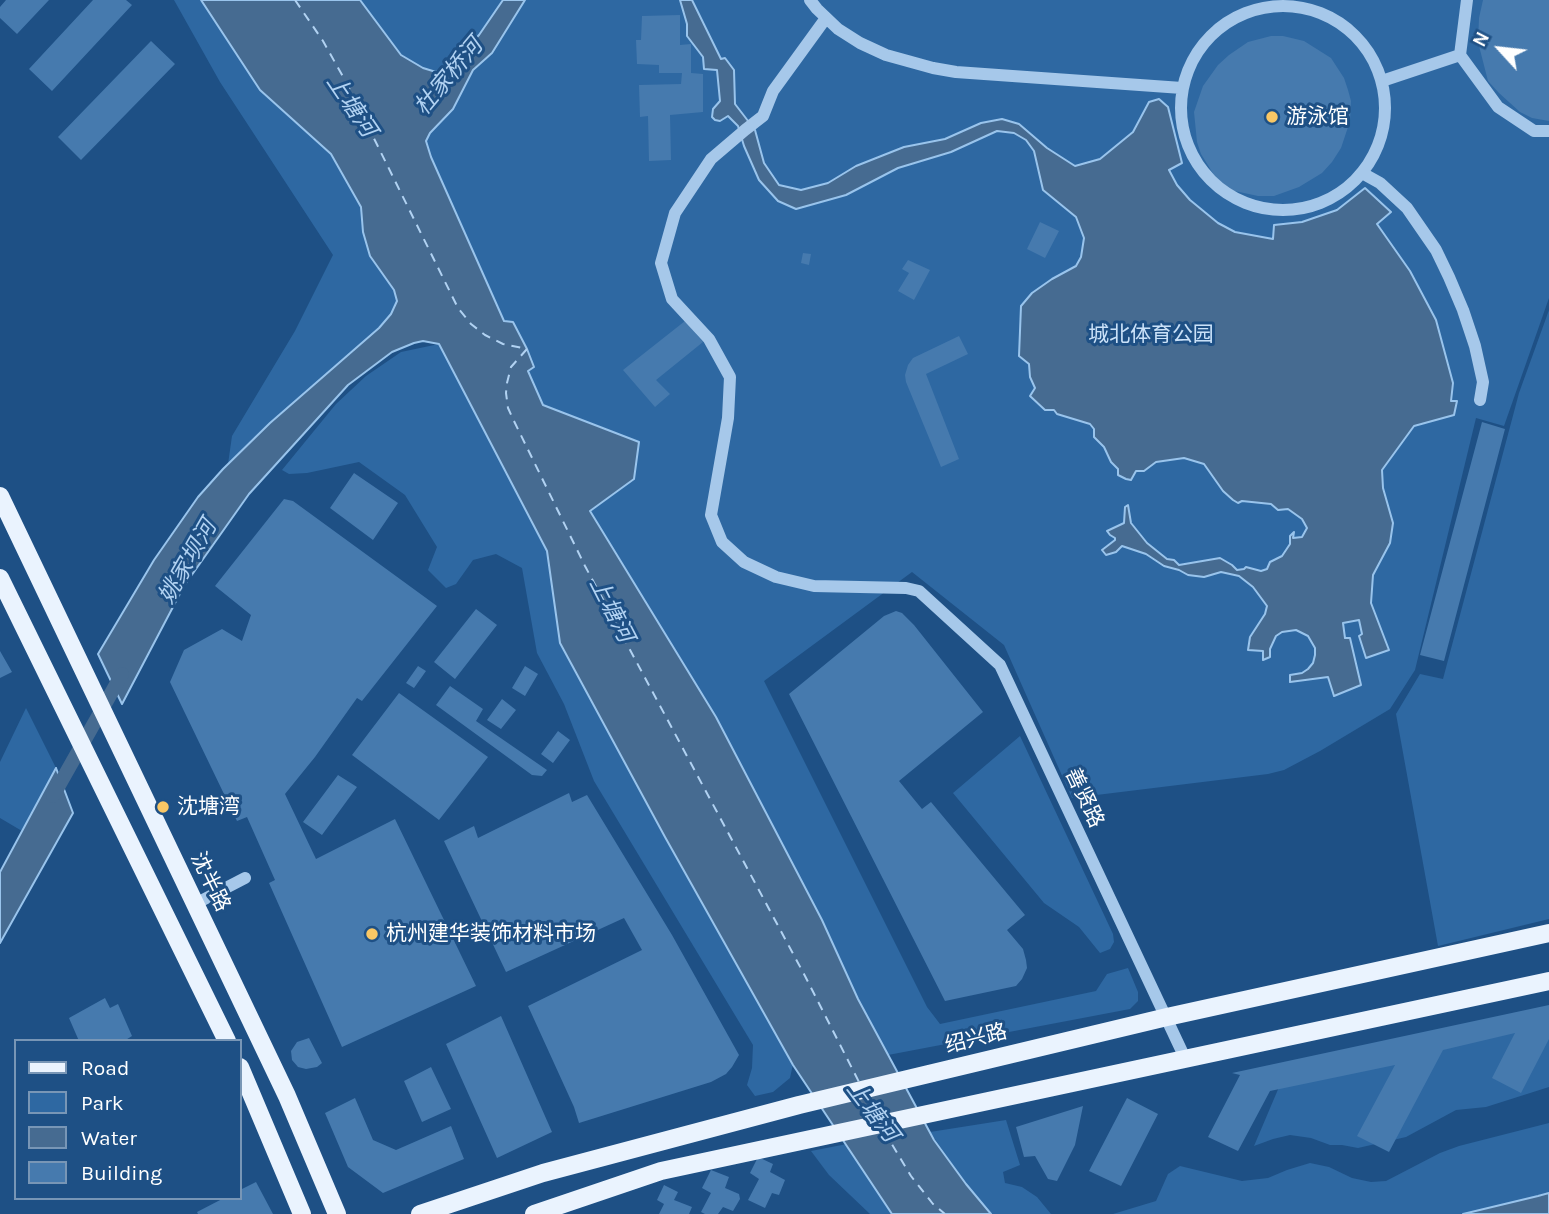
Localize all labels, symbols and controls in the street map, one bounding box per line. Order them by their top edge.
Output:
north arrow [1465,14,1535,84]
text: N [1468,28,1494,51]
water label: 杜家桥河 [409,33,489,121]
water label: 上塘河 [320,70,382,142]
place label: 游泳馆 [1286,104,1349,130]
marker: 游泳馆 [1264,109,1280,125]
park label: 城北体育公园 [1088,322,1214,348]
water label: 姚家坝河 [153,515,223,609]
water label: 上塘河 [583,573,639,647]
street label: 善贤路 [1059,764,1109,832]
place label: 沈塘湾 [177,794,240,820]
marker: 沈塘湾 [155,799,171,815]
street label: 沈半路 [185,848,235,916]
place label: 杭州建华装饰材料市场 [386,921,596,947]
marker: 杭州建华装饰材料市场 [364,926,380,942]
street label: 绍兴路 [942,1019,1010,1059]
legend [14,1039,242,1200]
text: Road [81,1056,129,1080]
water label: 上塘河 [840,1076,904,1148]
text: Park [81,1091,124,1115]
text: Water [81,1126,137,1150]
text: Building [81,1161,162,1185]

